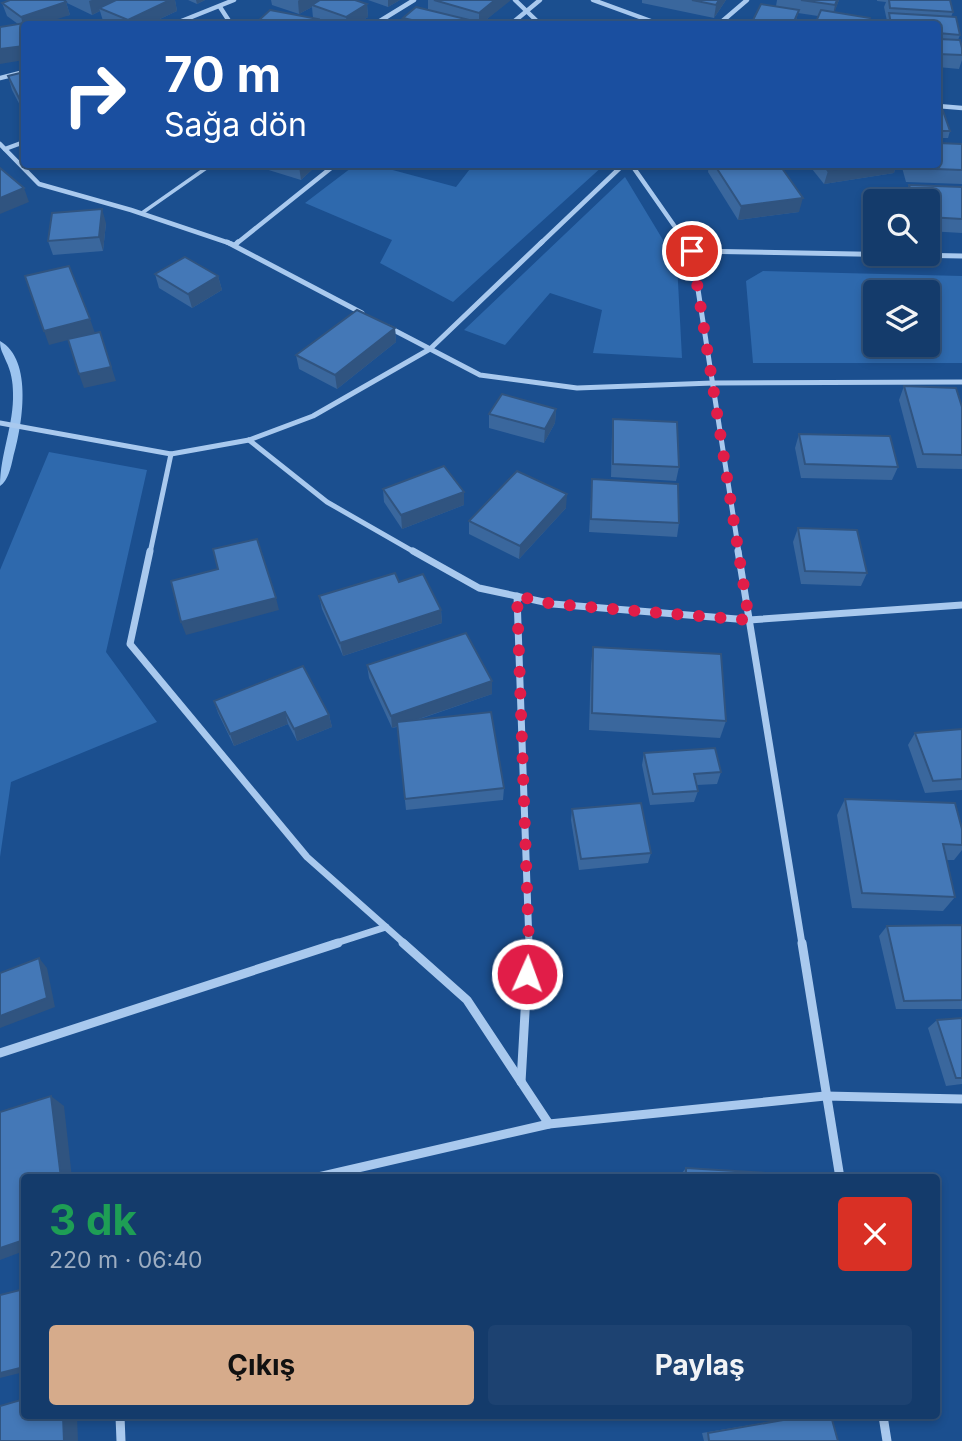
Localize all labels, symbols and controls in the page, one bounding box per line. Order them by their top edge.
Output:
text: 70 m [164,45,281,104]
icon: right [49,49,140,140]
text: Sağa dön [164,105,307,144]
map controls [863,189,940,357]
button: search [863,189,940,266]
pin [662,221,722,281]
icon: arrive [673,232,711,270]
button: layers [863,280,940,357]
position arrow [490,937,564,1011]
text: 3 dk [49,1194,137,1245]
button: close [838,1197,912,1271]
text: 220 m · 06:40 [49,1246,203,1274]
button: Çıkış [49,1325,474,1405]
button: Paylaş [488,1325,912,1405]

